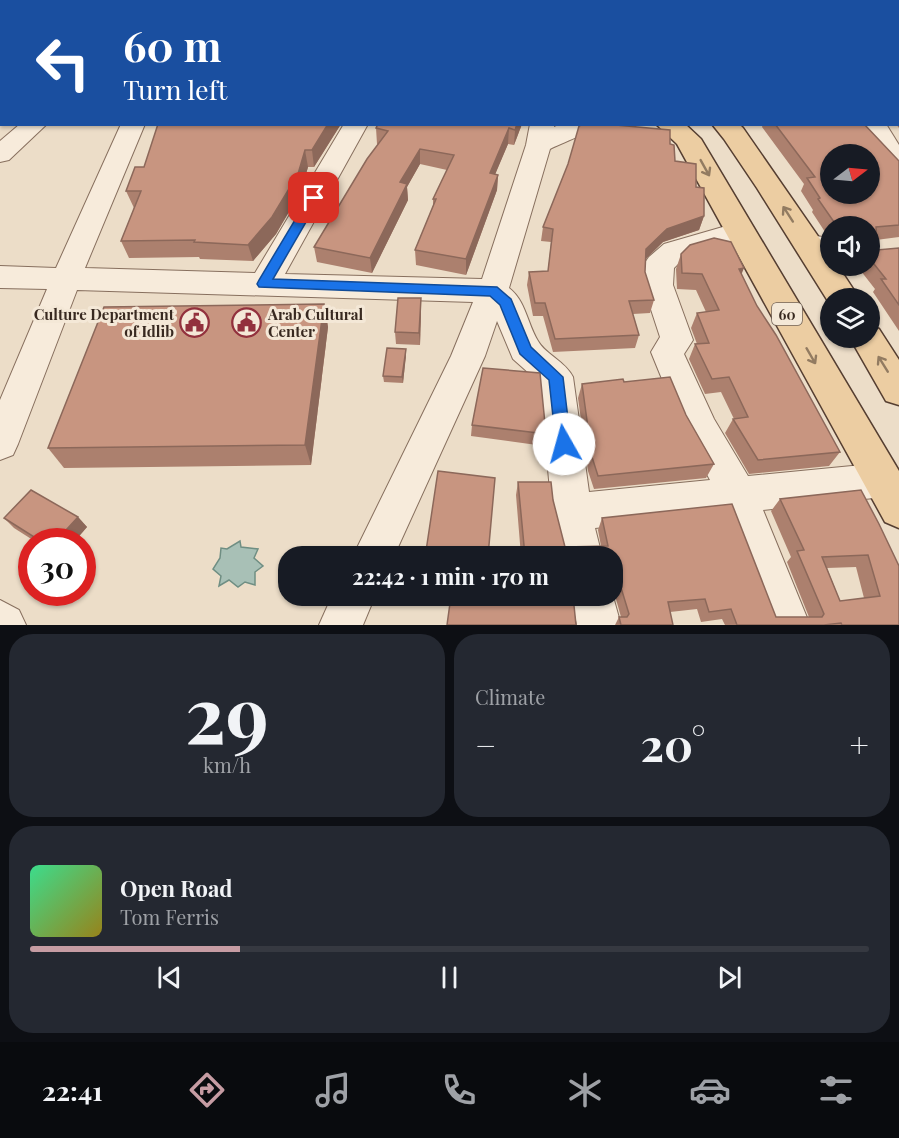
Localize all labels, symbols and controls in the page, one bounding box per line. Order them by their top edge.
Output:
text: 60 m [123,17,221,73]
icon: left [24,24,102,102]
text: Turn left [123,71,227,107]
north arrow [820,144,880,204]
map controls [820,144,880,348]
one-way arrow [699,159,711,176]
pin [288,172,339,223]
icon: arrive [297,181,330,214]
one-way arrow [782,206,794,223]
button: sound [820,216,880,276]
button: layers [820,288,880,348]
road number: 60 [772,303,802,325]
place label: Culture Department of Idlib [34,304,175,341]
place label: Arab Cultural Center [267,304,364,341]
public building icon: Culture Department of Idlib [179,307,211,339]
public building icon: Arab Cultural Center [231,307,263,339]
one-way arrow [805,347,817,364]
one-way arrow [876,356,888,373]
position arrow [532,412,596,476]
speed limit sign: 30 [18,528,96,606]
text: 22:42 · 1 min · 170 m [352,561,549,591]
text: 29 [185,660,269,764]
text: Climate [475,683,545,710]
text: 20° [641,713,705,773]
text: − [475,722,496,766]
text: + [850,722,869,766]
text: km/h [203,751,251,778]
text: Open Road [120,873,232,903]
text: Tom Ferris [120,903,219,930]
icon: previous [153,961,186,994]
icon: pause [433,961,466,994]
icon: next [713,961,746,994]
icon: directions [186,1069,228,1111]
icon: music [312,1069,354,1111]
icon: phone [438,1069,480,1111]
icon: climate [564,1069,606,1111]
icon: car [689,1069,731,1111]
icon: filters [815,1069,857,1111]
text: 22:41 [42,1072,103,1108]

